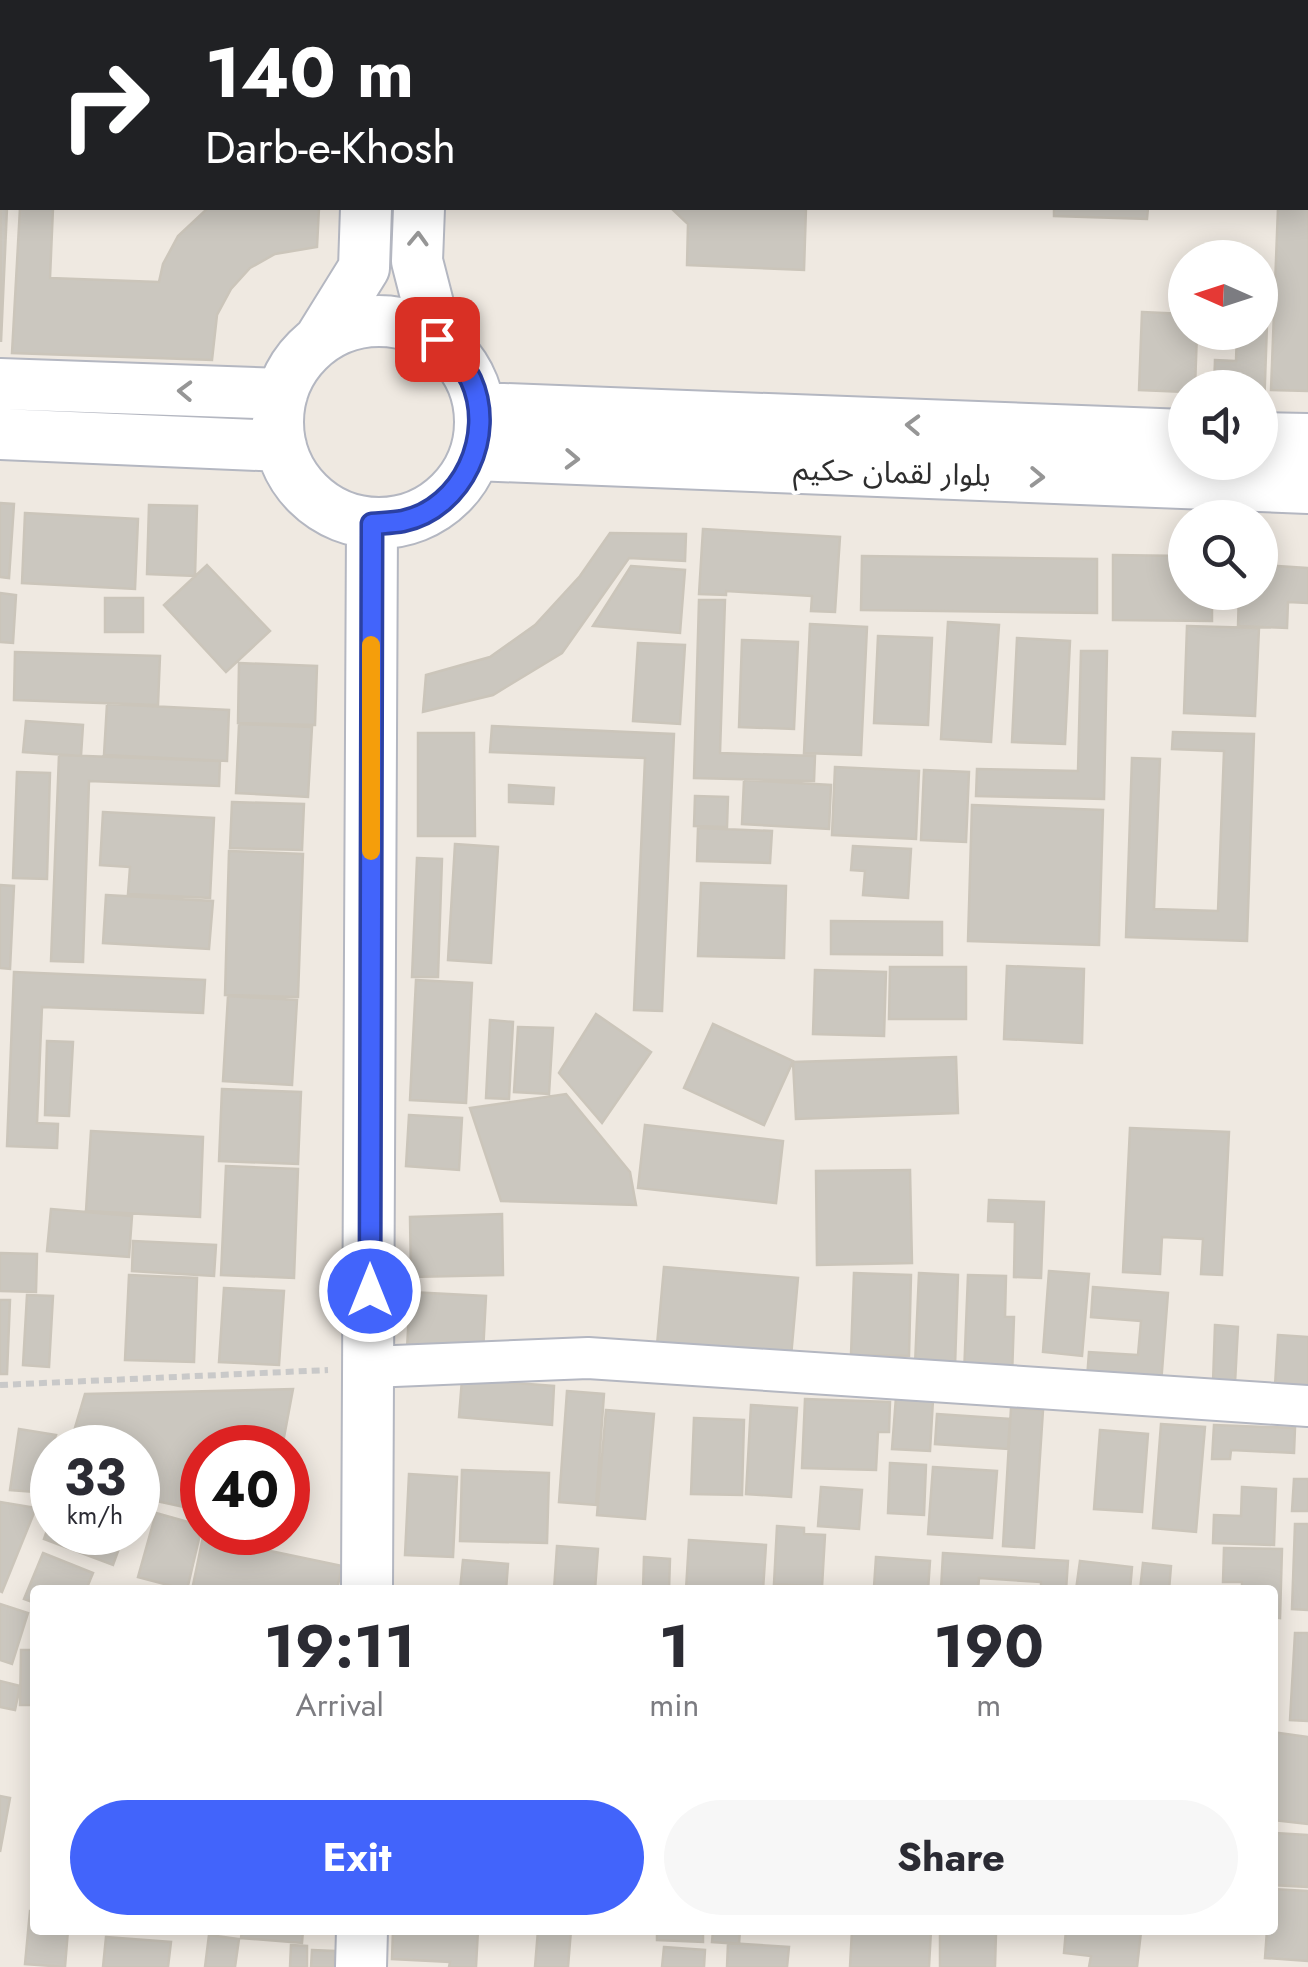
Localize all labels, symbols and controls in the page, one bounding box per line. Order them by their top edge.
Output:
text: 140 m [205,22,414,123]
icon: right [40,40,170,170]
text: Darb-e-Khosh [205,115,456,180]
one-way arrow [407,231,428,247]
north arrow [1168,240,1278,350]
map controls [1168,240,1278,610]
pin [395,297,480,382]
icon: arrive [410,312,465,367]
button: sound [1168,370,1278,480]
one-way arrow [176,380,192,401]
one-way arrow [904,414,920,435]
street label: بلوار لقمان حکیم [792,447,992,499]
one-way arrow [565,448,581,469]
one-way arrow [1030,467,1046,488]
button: search [1168,500,1278,610]
position arrow [318,1239,422,1343]
speed limit sign: 40 [180,1425,310,1555]
text: 33 [64,1441,126,1514]
text: km/h [67,1497,123,1533]
text: 19:11 [264,1603,415,1690]
text: 1 [659,1603,690,1690]
text: 190 [933,1603,1044,1690]
text: Arrival [296,1682,384,1728]
text: min [649,1682,699,1728]
text: m [976,1682,1001,1728]
button: Exit [70,1800,644,1915]
button: Share [664,1800,1238,1915]

